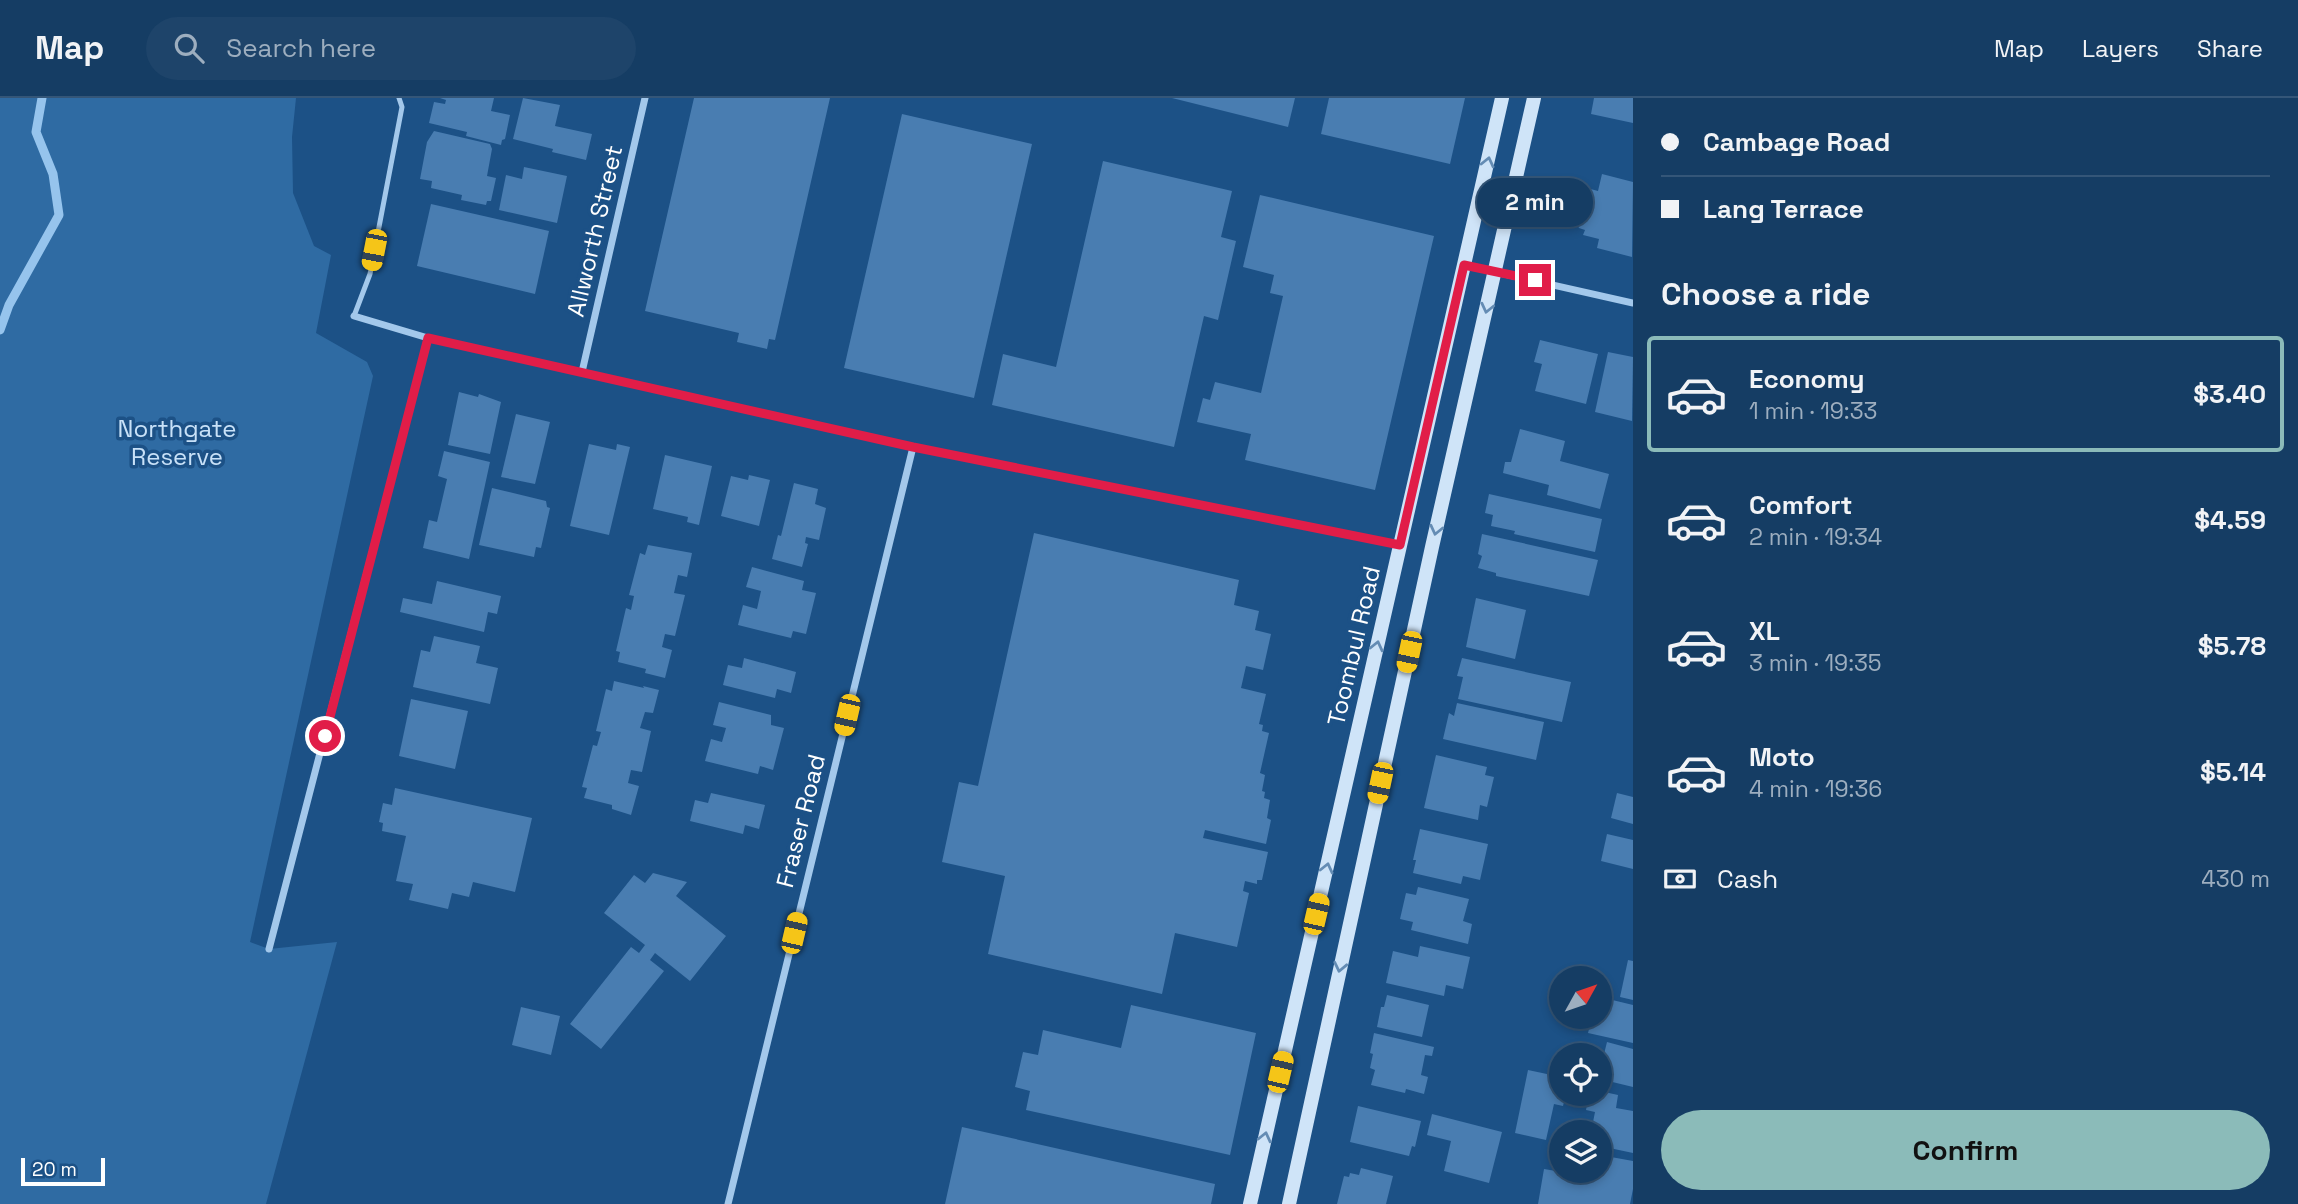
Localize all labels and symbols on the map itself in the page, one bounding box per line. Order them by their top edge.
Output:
street label: Allworth Street [560,142,629,320]
one-way arrow [1479,156,1494,168]
callout: 2 min [1477,178,1593,228]
car [360,227,389,273]
route end [1519,264,1551,296]
one-way arrow [1480,302,1495,314]
park label: Northgate Reserve [118,413,236,472]
one-way arrow [1429,524,1444,536]
street label: Toombul Road [1320,563,1387,729]
car [1395,629,1424,675]
one-way arrow [1369,640,1383,652]
car [833,692,862,738]
route start [309,720,341,752]
street label: Fraser Road [769,751,832,891]
car [1366,760,1395,806]
one-way arrow [1318,862,1333,874]
car [1302,891,1331,937]
car [780,910,809,956]
one-way arrow [1334,961,1349,973]
north arrow [1549,966,1612,1029]
car [1266,1049,1295,1095]
one-way arrow [1257,1132,1271,1144]
scale bar [21,1155,105,1187]

